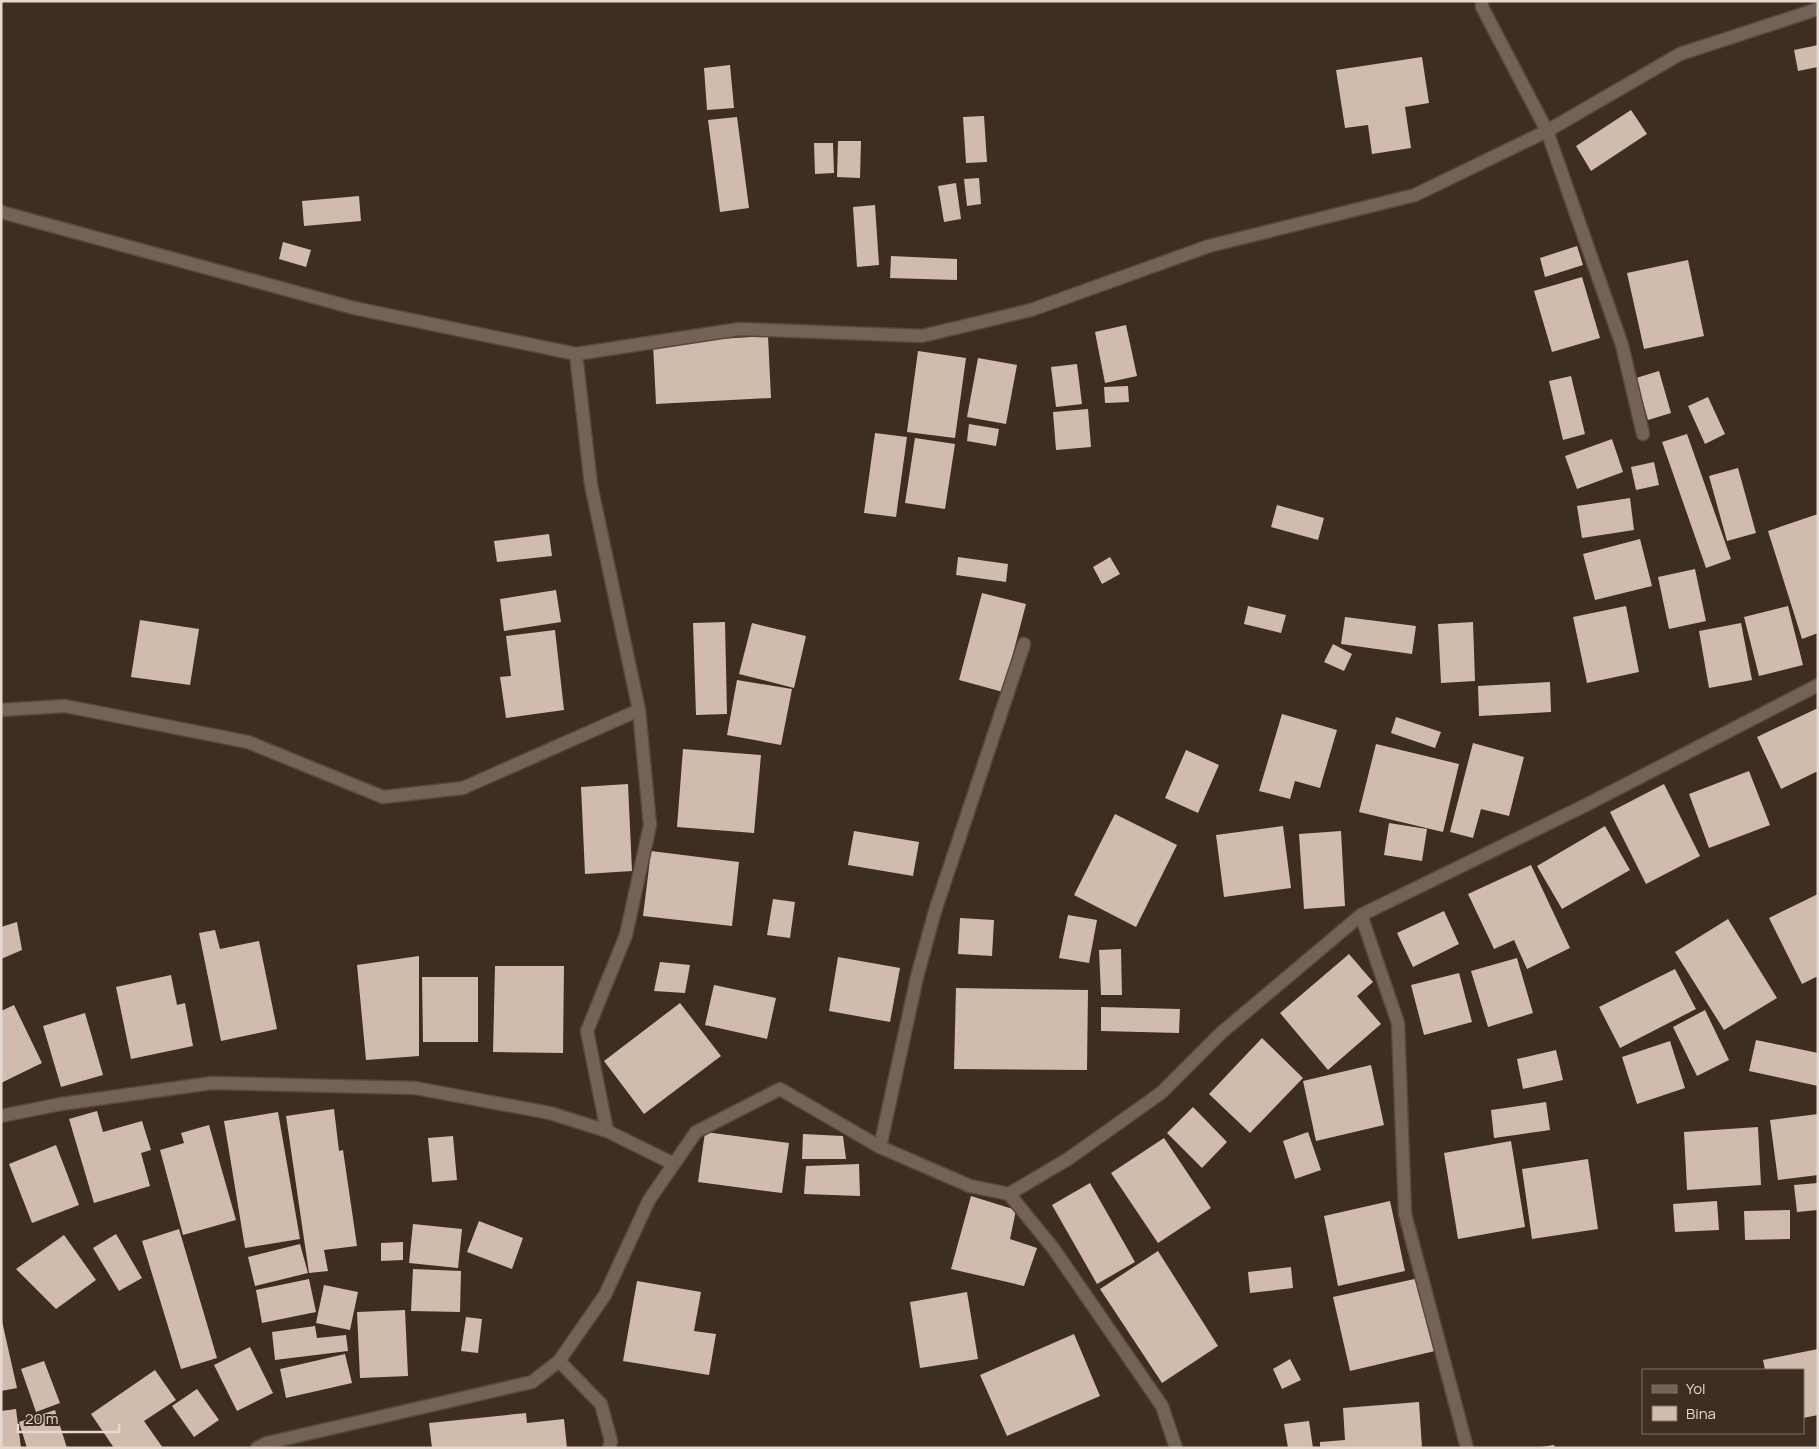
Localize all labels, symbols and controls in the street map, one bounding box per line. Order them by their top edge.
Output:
legend [1642,1369,1804,1434]
text: Yol [1686,1378,1706,1399]
scale bar [18,1402,119,1434]
text: Bina [1686,1403,1716,1424]
text: 20 m [25,1408,58,1429]

